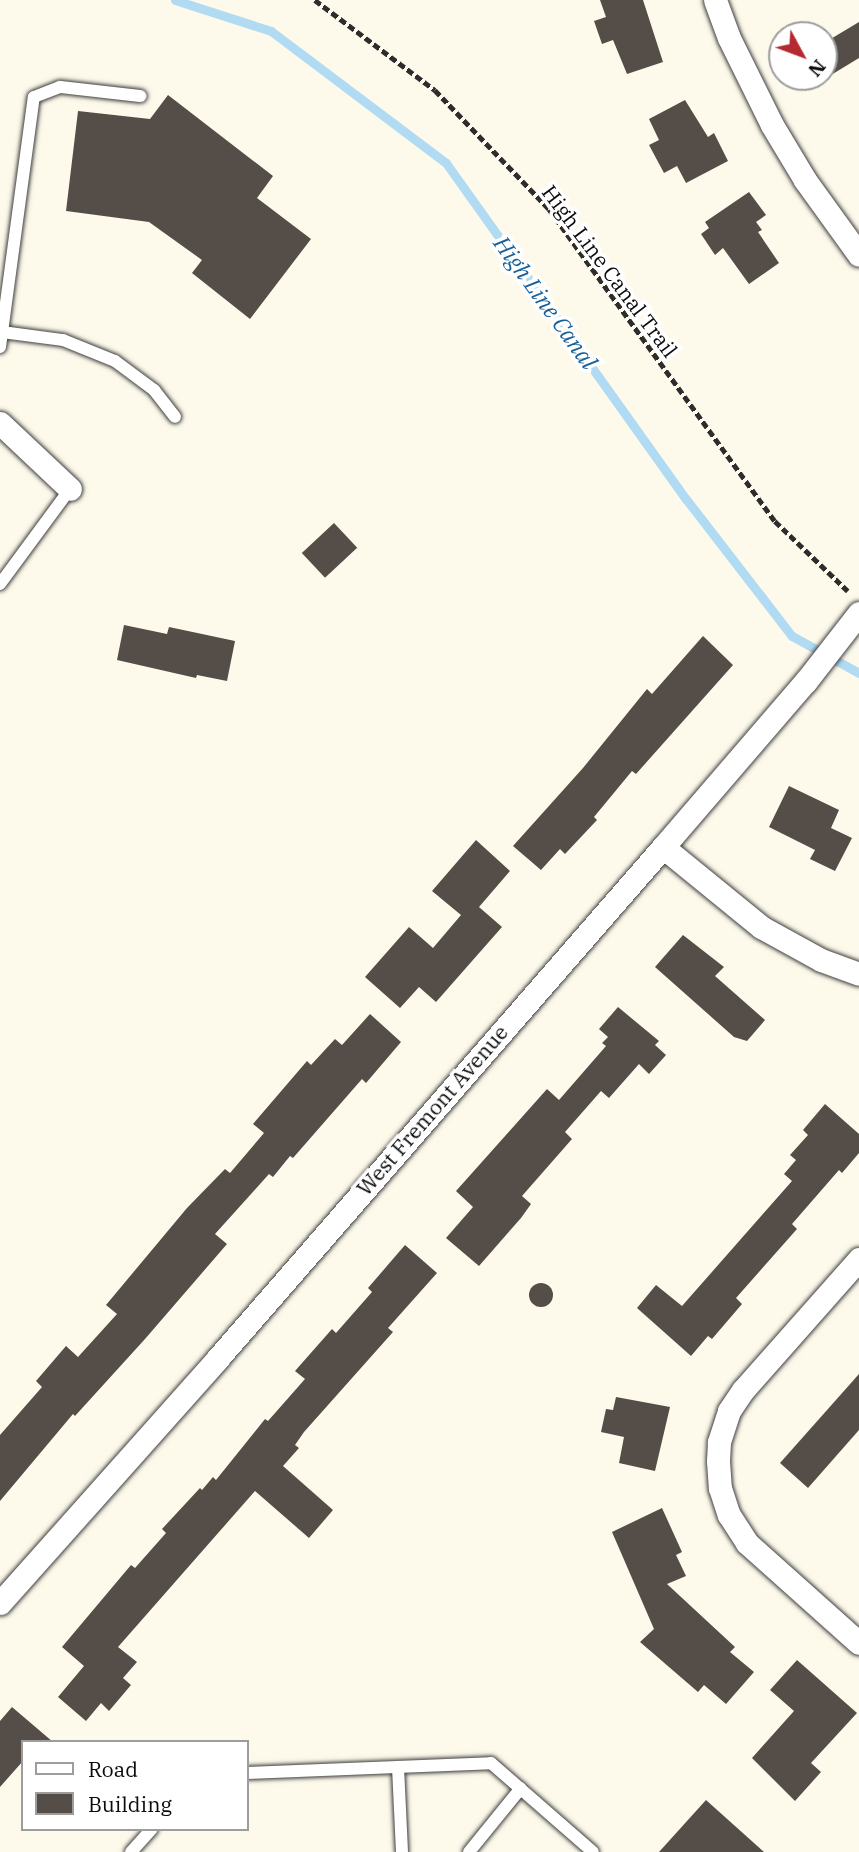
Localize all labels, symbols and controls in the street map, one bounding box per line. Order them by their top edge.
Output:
north arrow [768,21,838,91]
text: N [803,55,831,82]
street label: High Line Canal Trail [537,180,683,362]
water label: High Line Canal [489,230,603,374]
street label: West Fremont Avenue [351,1020,513,1200]
legend [21,1740,248,1831]
text: Road [88,1755,138,1783]
text: Building [88,1790,172,1818]

